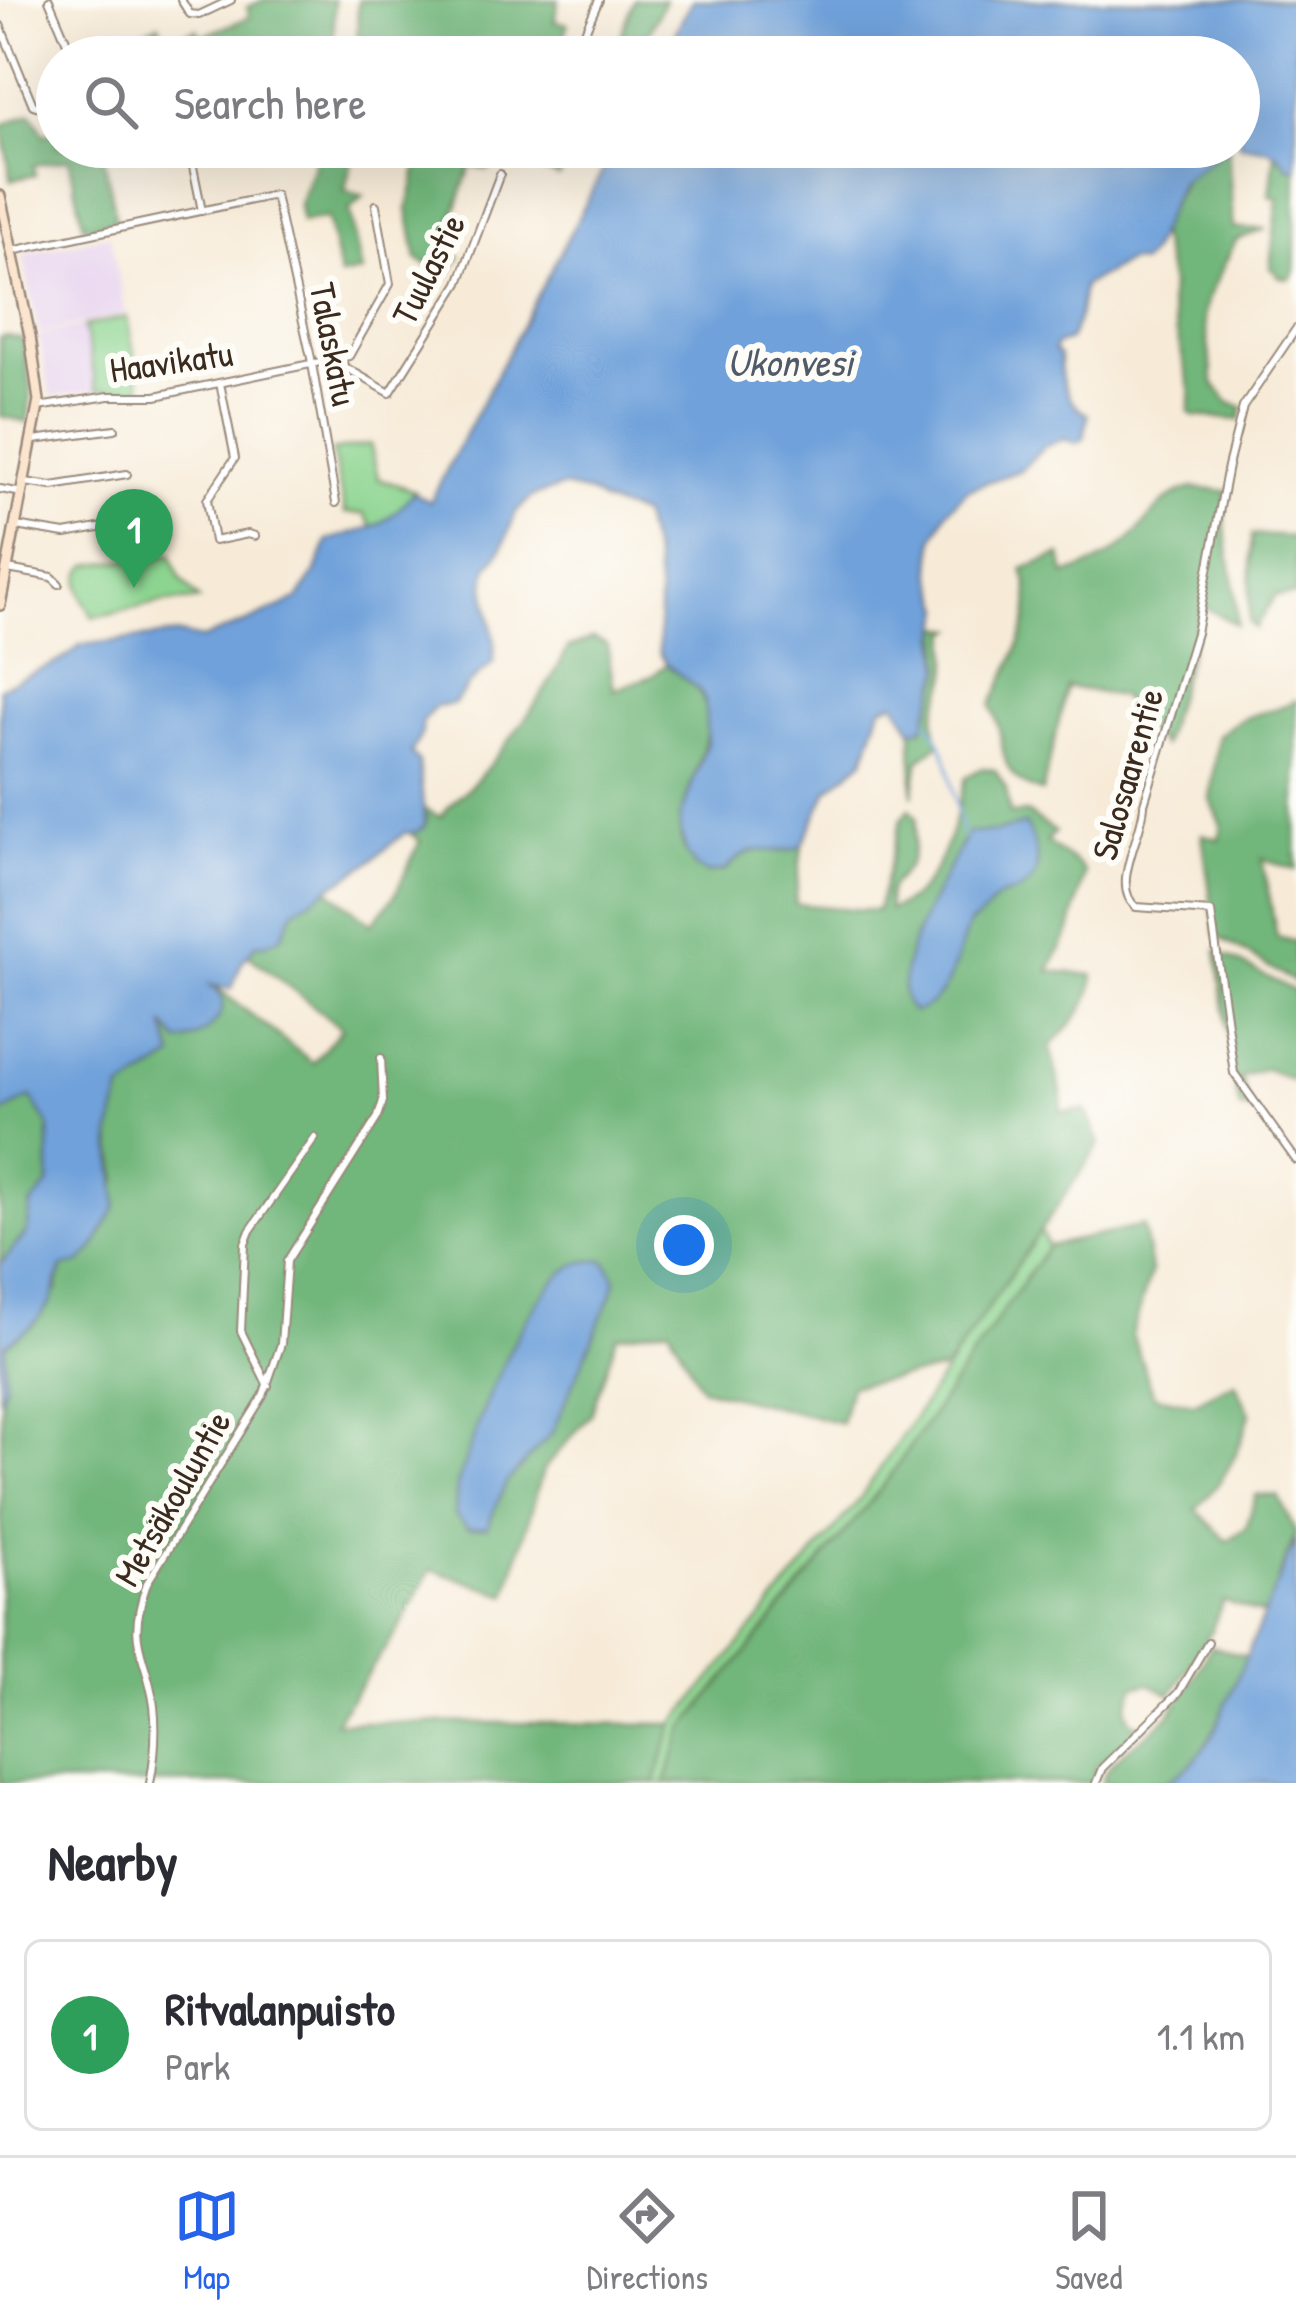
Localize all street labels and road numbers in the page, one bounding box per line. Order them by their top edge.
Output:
street label: Tuulastie [379,205,476,332]
street label: Talaskatu [299,278,370,410]
street label: Haavikatu [106,328,235,393]
street label: Salosaarentie [1079,682,1174,865]
street label: Metsäkouluntie [102,1401,242,1594]

